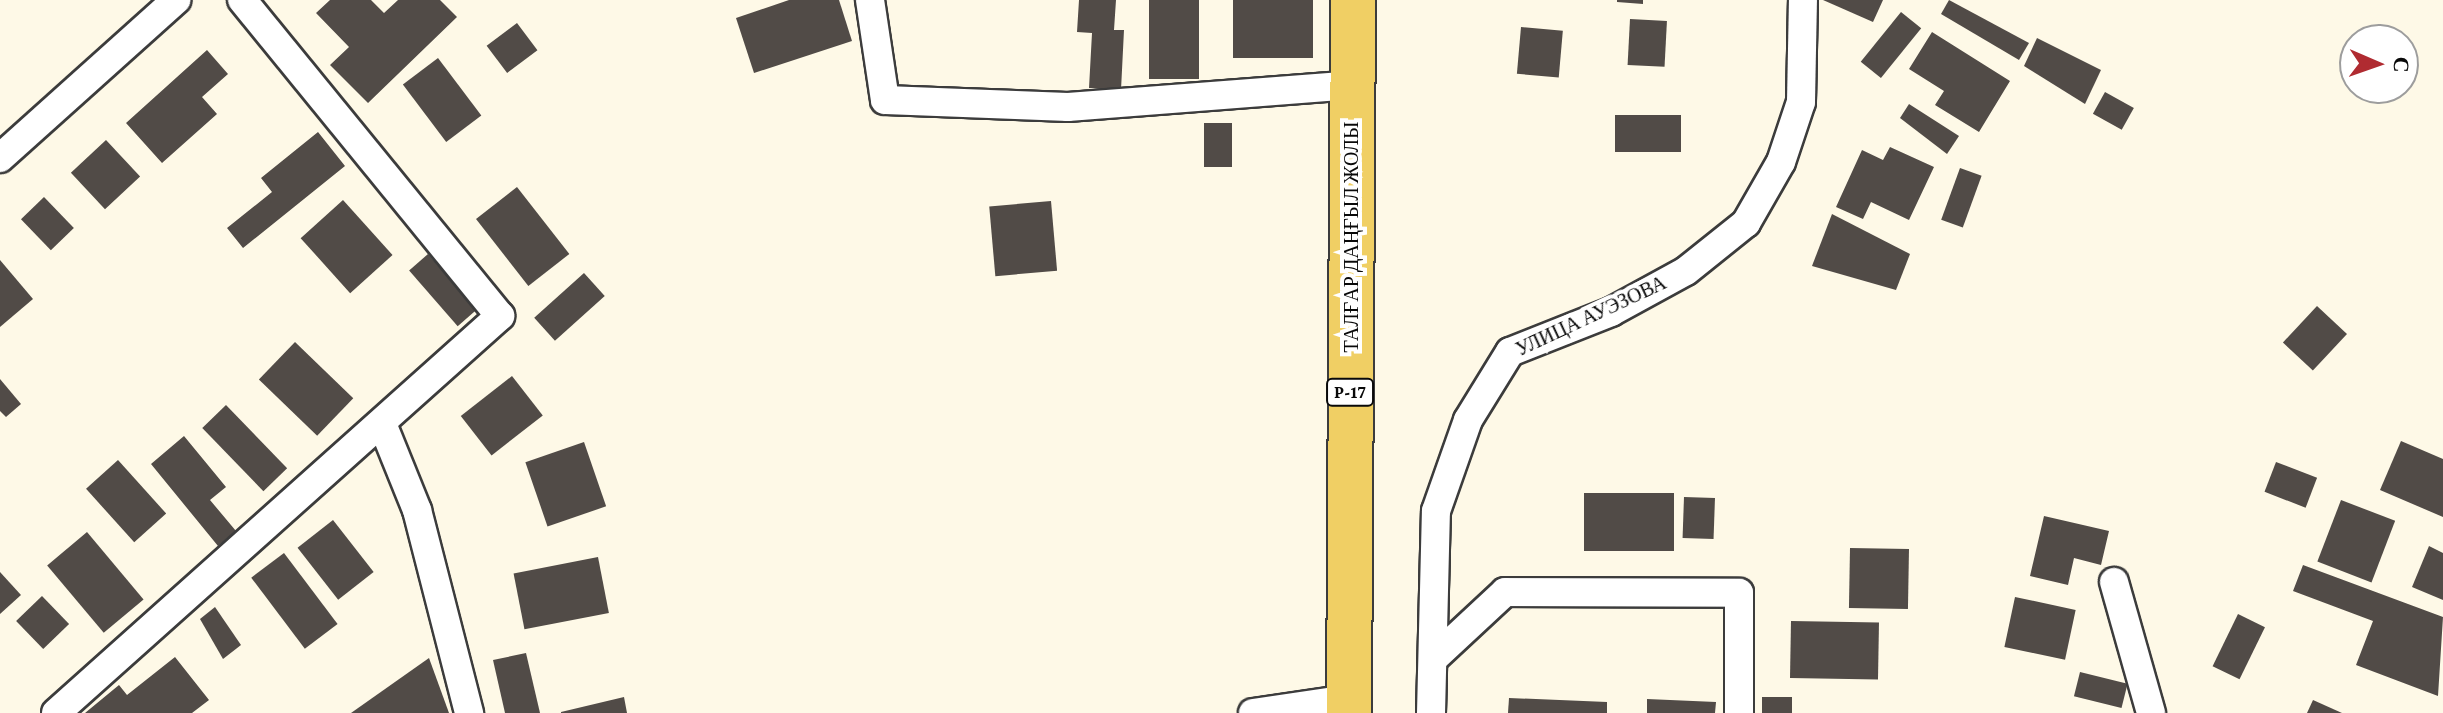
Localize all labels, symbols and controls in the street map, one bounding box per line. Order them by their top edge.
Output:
north arrow [2339,24,2419,104]
text: С [2389,56,2414,73]
street label: ТАЛҒАР ДАҢҒЫЛ ЖОЛЫ [1339,122,1363,352]
street label: УЛИЦА АУЭЗОВА [1512,271,1670,361]
road number: P-17 [1326,378,1374,406]

